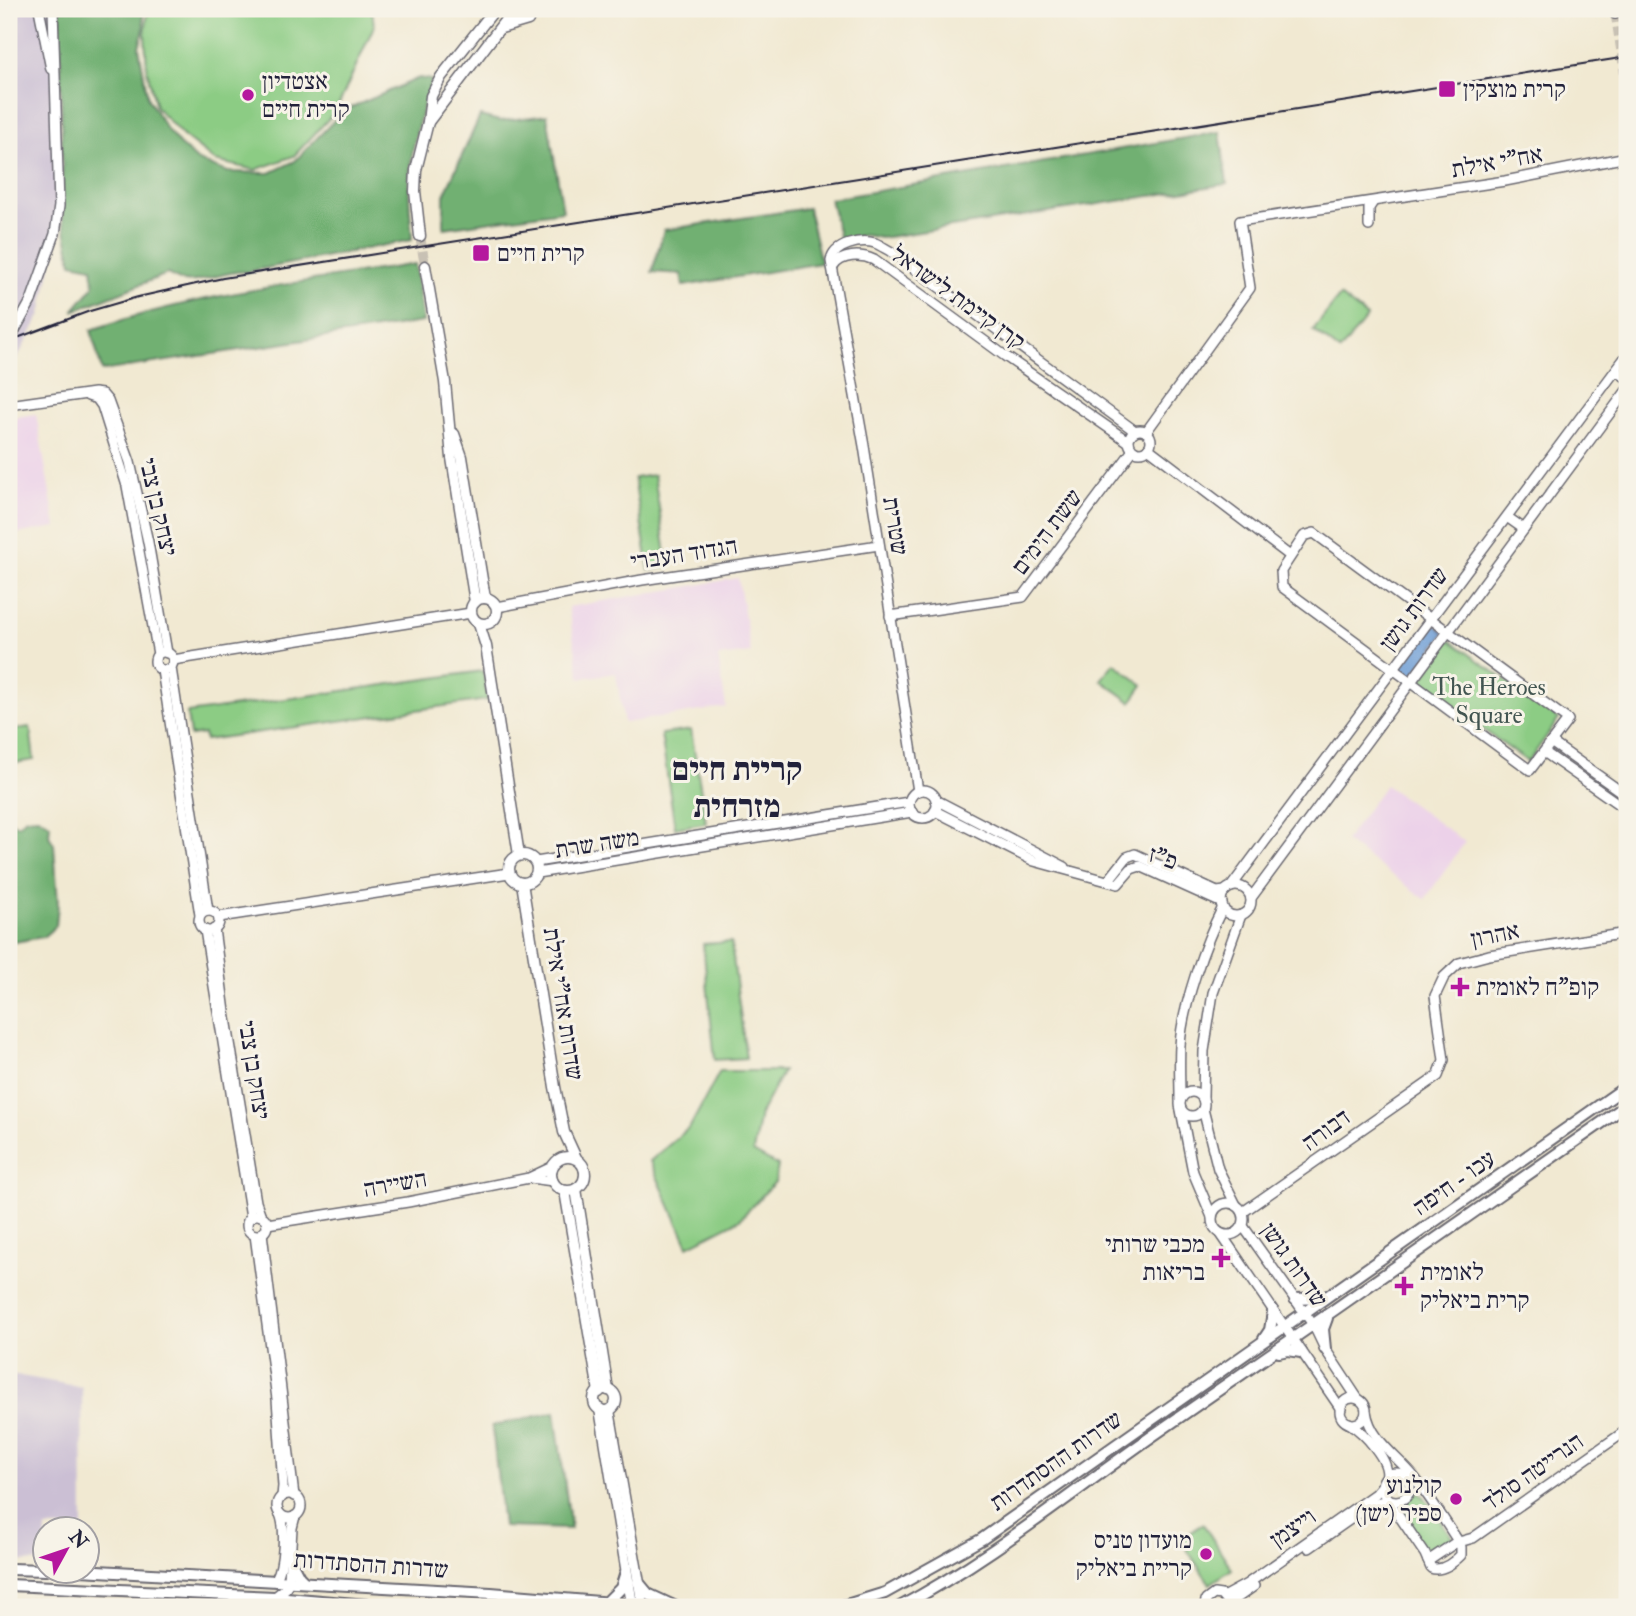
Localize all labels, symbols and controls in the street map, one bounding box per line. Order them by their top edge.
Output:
place label: אצטדיון קרית חיים [262,66,350,125]
place label: קרית מוצקין [1463,74,1566,105]
marker: קרית מוצקין [1437,79,1457,99]
marker: אצטדיון קרית חיים [240,87,256,103]
street label: אח"י אילת [1449,139,1545,185]
place label: קרית חיים [497,238,585,269]
street label: קרן קיימת לישראל [884,239,1032,357]
marker: קרית חיים [471,243,491,263]
street label: יצחק בן צבי [132,455,184,559]
street label: ששת הימים [1005,483,1089,581]
street label: שטרית [875,495,915,557]
street label: הגדוד העברי [628,530,740,578]
street label: שדרות גושן [1372,561,1456,657]
park label: The Heroes Square [1432,672,1546,731]
district label: קריית חיים מזרחית [672,750,802,827]
street label: משה שרת [553,822,641,866]
street label: פ"ז [1144,839,1182,877]
street label: אהרון [1468,915,1522,955]
street label: שדרות אח"י אילת [536,925,590,1083]
place label: קופ"ח לאומית [1476,972,1599,1003]
marker: קופ"ח לאומית [1450,977,1470,997]
street label: יצחק בן צבי [231,1018,277,1122]
street label: דבורה [1295,1102,1357,1158]
street label: עכו - חיפה [1407,1143,1501,1223]
street label: השיירה [361,1163,429,1205]
street label: שדרות גושן [1254,1216,1334,1314]
place label: מכבי שרותי בריאות [1105,1229,1205,1288]
marker: מכבי שרותי בריאות [1211,1248,1231,1268]
place label: לאומית קרית ביאליק [1420,1257,1530,1316]
marker: לאומית קרית ביאליק [1394,1276,1414,1296]
street label: שדרות ההסתדרות [984,1404,1128,1518]
street label: הנרייטה סולד [1476,1426,1590,1518]
place label: קולנוע ספיר (ישן) [1355,1470,1442,1529]
marker: קולנוע ספיר (ישן) [1448,1491,1464,1507]
street label: וייצמן [1264,1501,1322,1555]
north arrow [32,1514,102,1584]
text: N [63,1525,94,1555]
place label: מועדון טניס קריית ביאליק [1076,1525,1192,1584]
street label: שדרות ההסתדרות [293,1544,449,1586]
marker: מועדון טניס קריית ביאליק [1198,1546,1214,1562]

